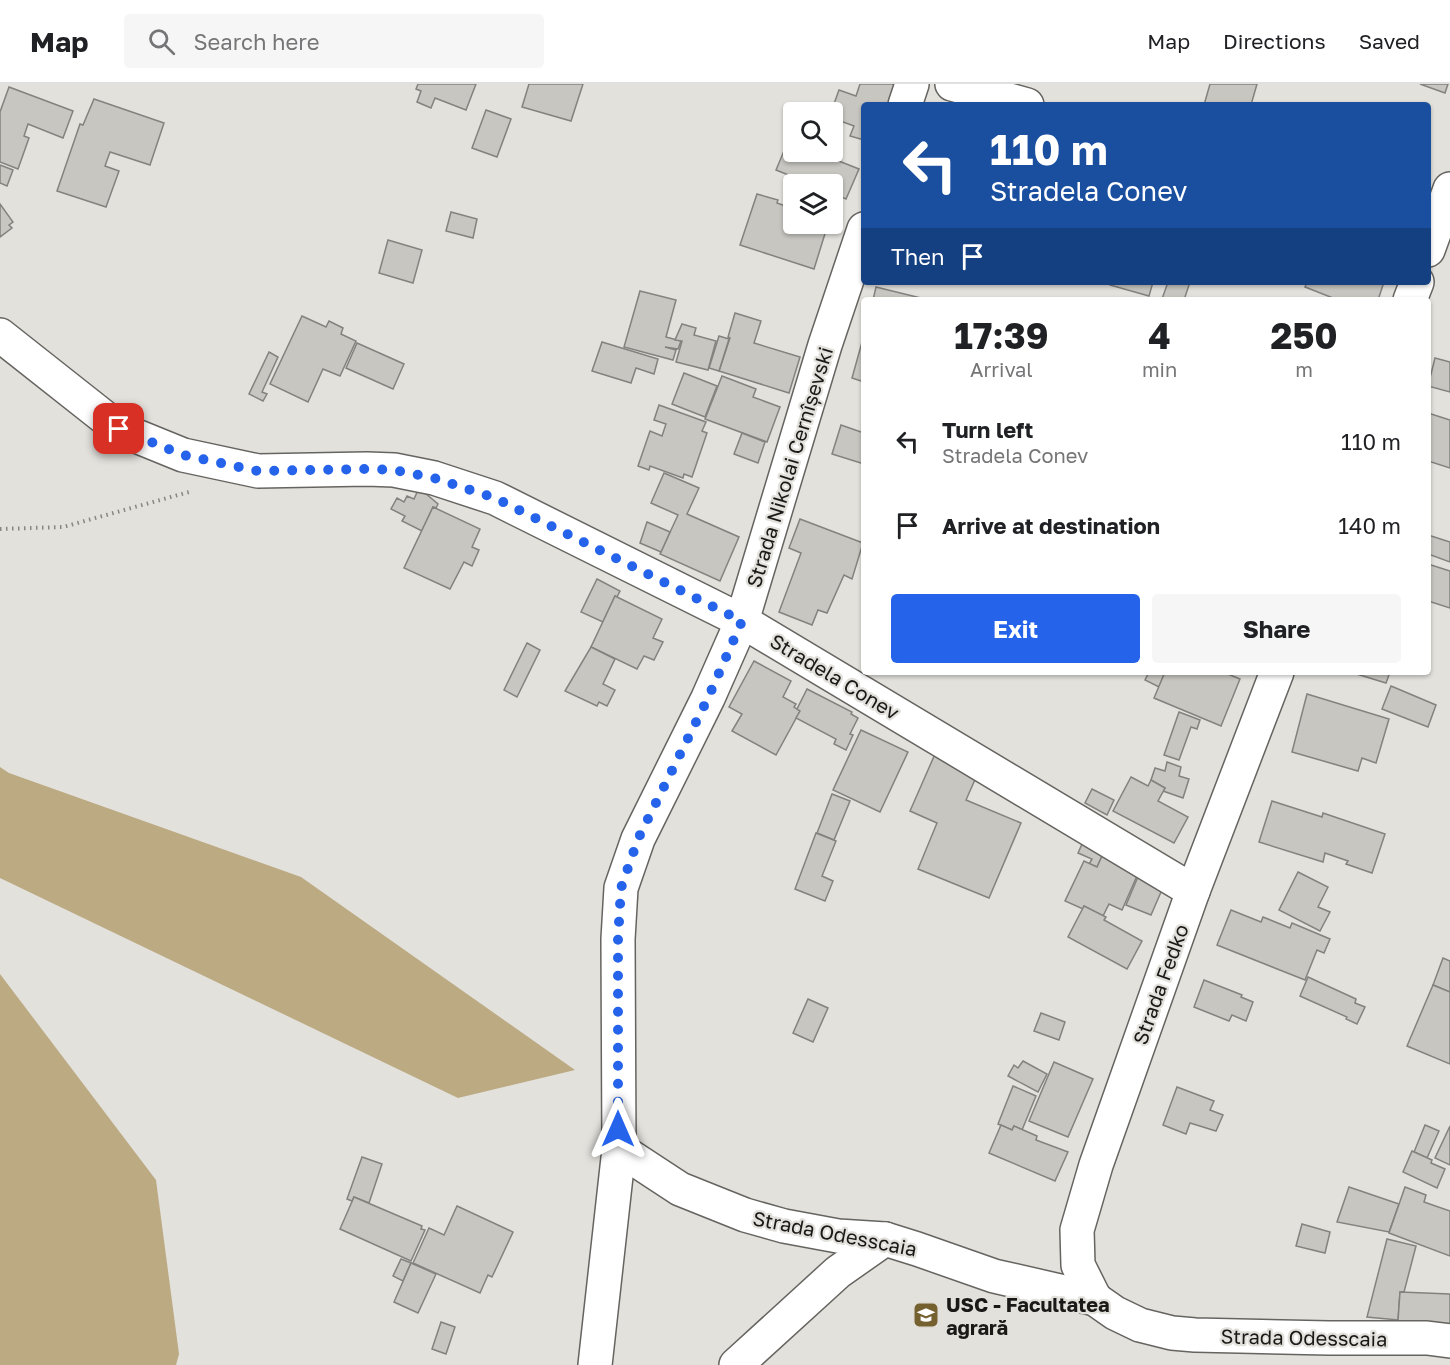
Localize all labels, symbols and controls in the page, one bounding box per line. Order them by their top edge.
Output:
search box [124,14,544,68]
text: Map [30,25,88,58]
icon: search [145,25,178,58]
text: Search here [193,28,319,55]
text: Map [1147,28,1190,54]
text: Directions [1223,28,1326,54]
text: Saved [1359,28,1420,54]
map controls [783,102,843,234]
button: search [783,102,843,162]
text: 110 m [990,124,1108,174]
icon: left [891,126,969,204]
button: layers [783,174,843,234]
text: Stradela Conev [990,175,1187,207]
icon: arrive [956,240,989,273]
text: Then [891,243,944,270]
text: 17:39 [954,314,1049,357]
text: 4 [1148,314,1171,357]
text: 250 [1270,314,1338,357]
street label: Strada Nikolai Cernîșevski [741,344,838,591]
text: Arrival [970,357,1033,381]
text: min [1142,357,1177,381]
text: m [1295,357,1313,381]
pin [93,403,144,454]
icon: arrive [102,412,135,445]
text: Turn left [942,416,1033,443]
icon: left [891,425,924,458]
text: 110 m [1341,428,1401,455]
text: Stradela Conev [942,443,1088,467]
icon: arrive [891,509,924,542]
text: Arrive at destination [942,512,1160,539]
text: 140 m [1338,512,1401,539]
button: Exit [891,594,1140,663]
button: Share [1152,594,1401,663]
street label: Stradela Conev [766,628,904,724]
street label: Strada Fedko [1127,921,1193,1047]
position arrow [586,1097,650,1161]
street label: Strada Odesscaia [751,1205,919,1261]
place label: USC - Facultatea agrară [946,1292,1110,1339]
school or university icon: USC - Facultatea agrară [911,1300,941,1330]
street label: Strada Odesscaia [1220,1324,1388,1350]

